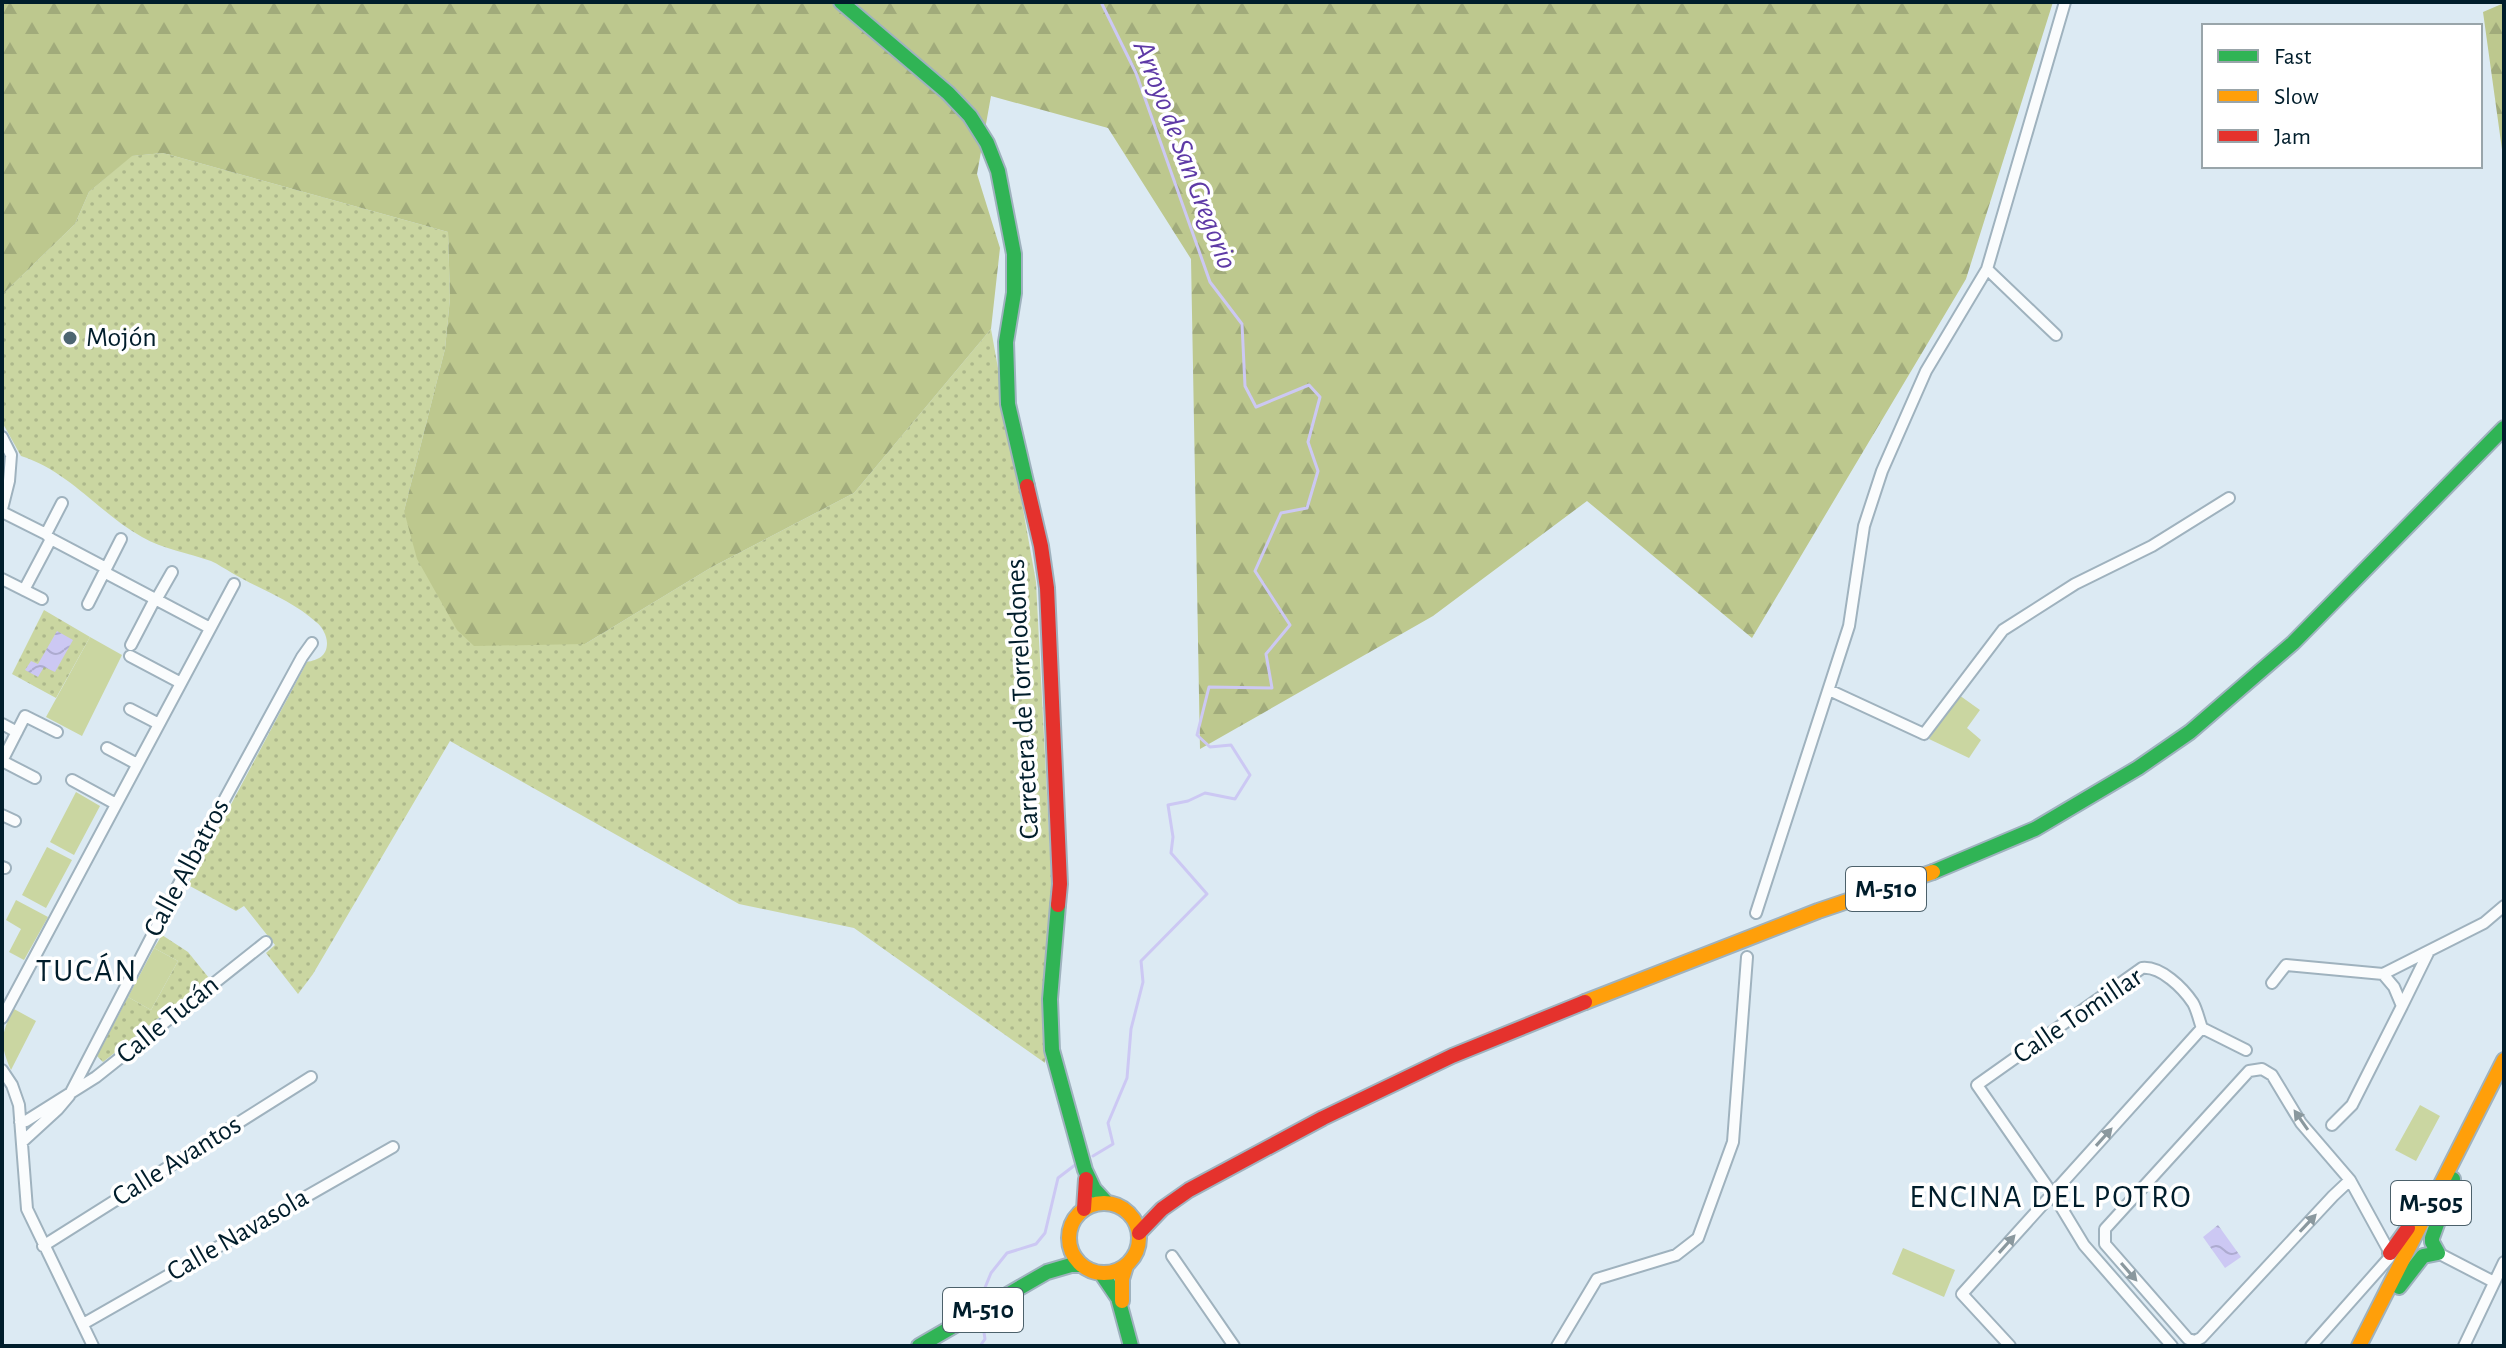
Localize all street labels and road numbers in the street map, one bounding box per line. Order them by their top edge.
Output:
street label: Carretera de Torrelodones [1002,558,1044,840]
street label: Calle Albatros [139,795,235,941]
road number: M-510 [1846,867,1926,911]
street label: Calle Tomillar [2008,963,2148,1069]
street label: Calle Tucán [112,971,224,1069]
street label: Calle Avantos [108,1111,246,1211]
road number: M-505 [2391,1181,2471,1225]
street label: Calle Navasola [162,1183,314,1287]
road number: M-510 [943,1288,1023,1332]

